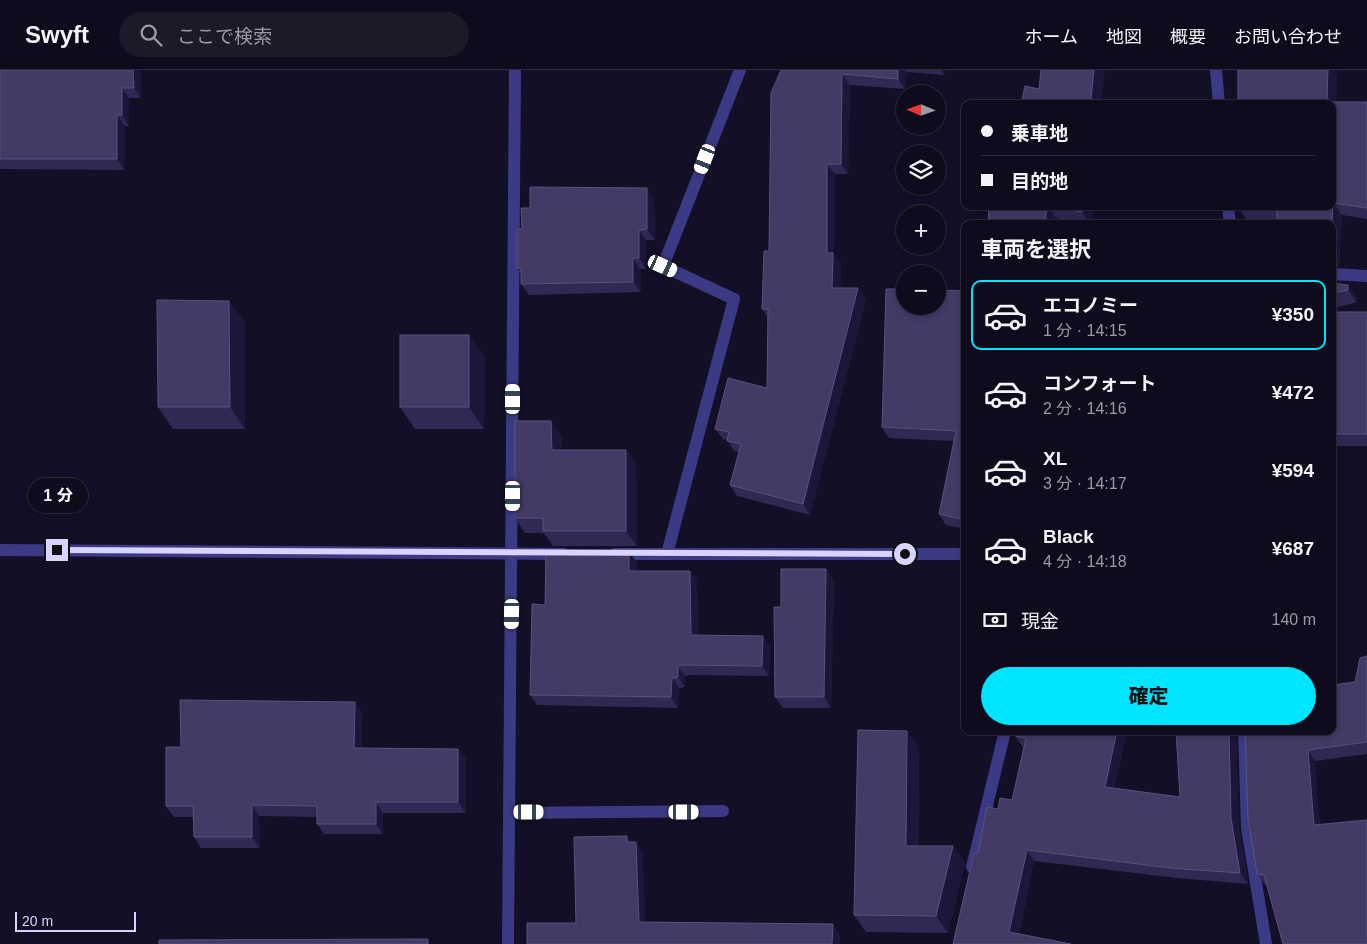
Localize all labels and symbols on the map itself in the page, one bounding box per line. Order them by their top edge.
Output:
north arrow [896,85,946,135]
car [692,142,717,176]
car [646,253,679,279]
car [505,384,520,414]
callout: 1 分 [27,478,87,512]
car [505,481,520,511]
route end [46,539,68,561]
route start [894,543,916,565]
car [504,599,519,629]
car [514,805,544,820]
car [669,805,699,820]
scale bar [15,909,136,932]

